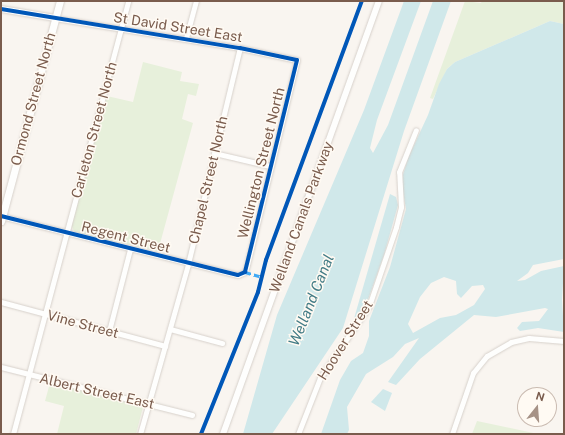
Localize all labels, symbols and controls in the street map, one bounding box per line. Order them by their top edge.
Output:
street label: St David Street East [112,9,244,45]
street label: Ormond Street North [7,31,59,167]
street label: Carleton Street North [68,60,120,200]
street label: Wellington Street North [234,86,288,240]
street label: Chapel Street North [185,114,231,246]
street label: Welland Canals Parkway [266,139,336,295]
street label: Regent Street [80,218,172,256]
water label: Welland Canal [284,252,338,348]
street label: Hoover Street [314,297,376,383]
street label: Vine Street [45,306,121,342]
street label: Albert Street East [38,370,156,412]
north arrow [517,387,557,427]
text: N [534,389,546,403]

